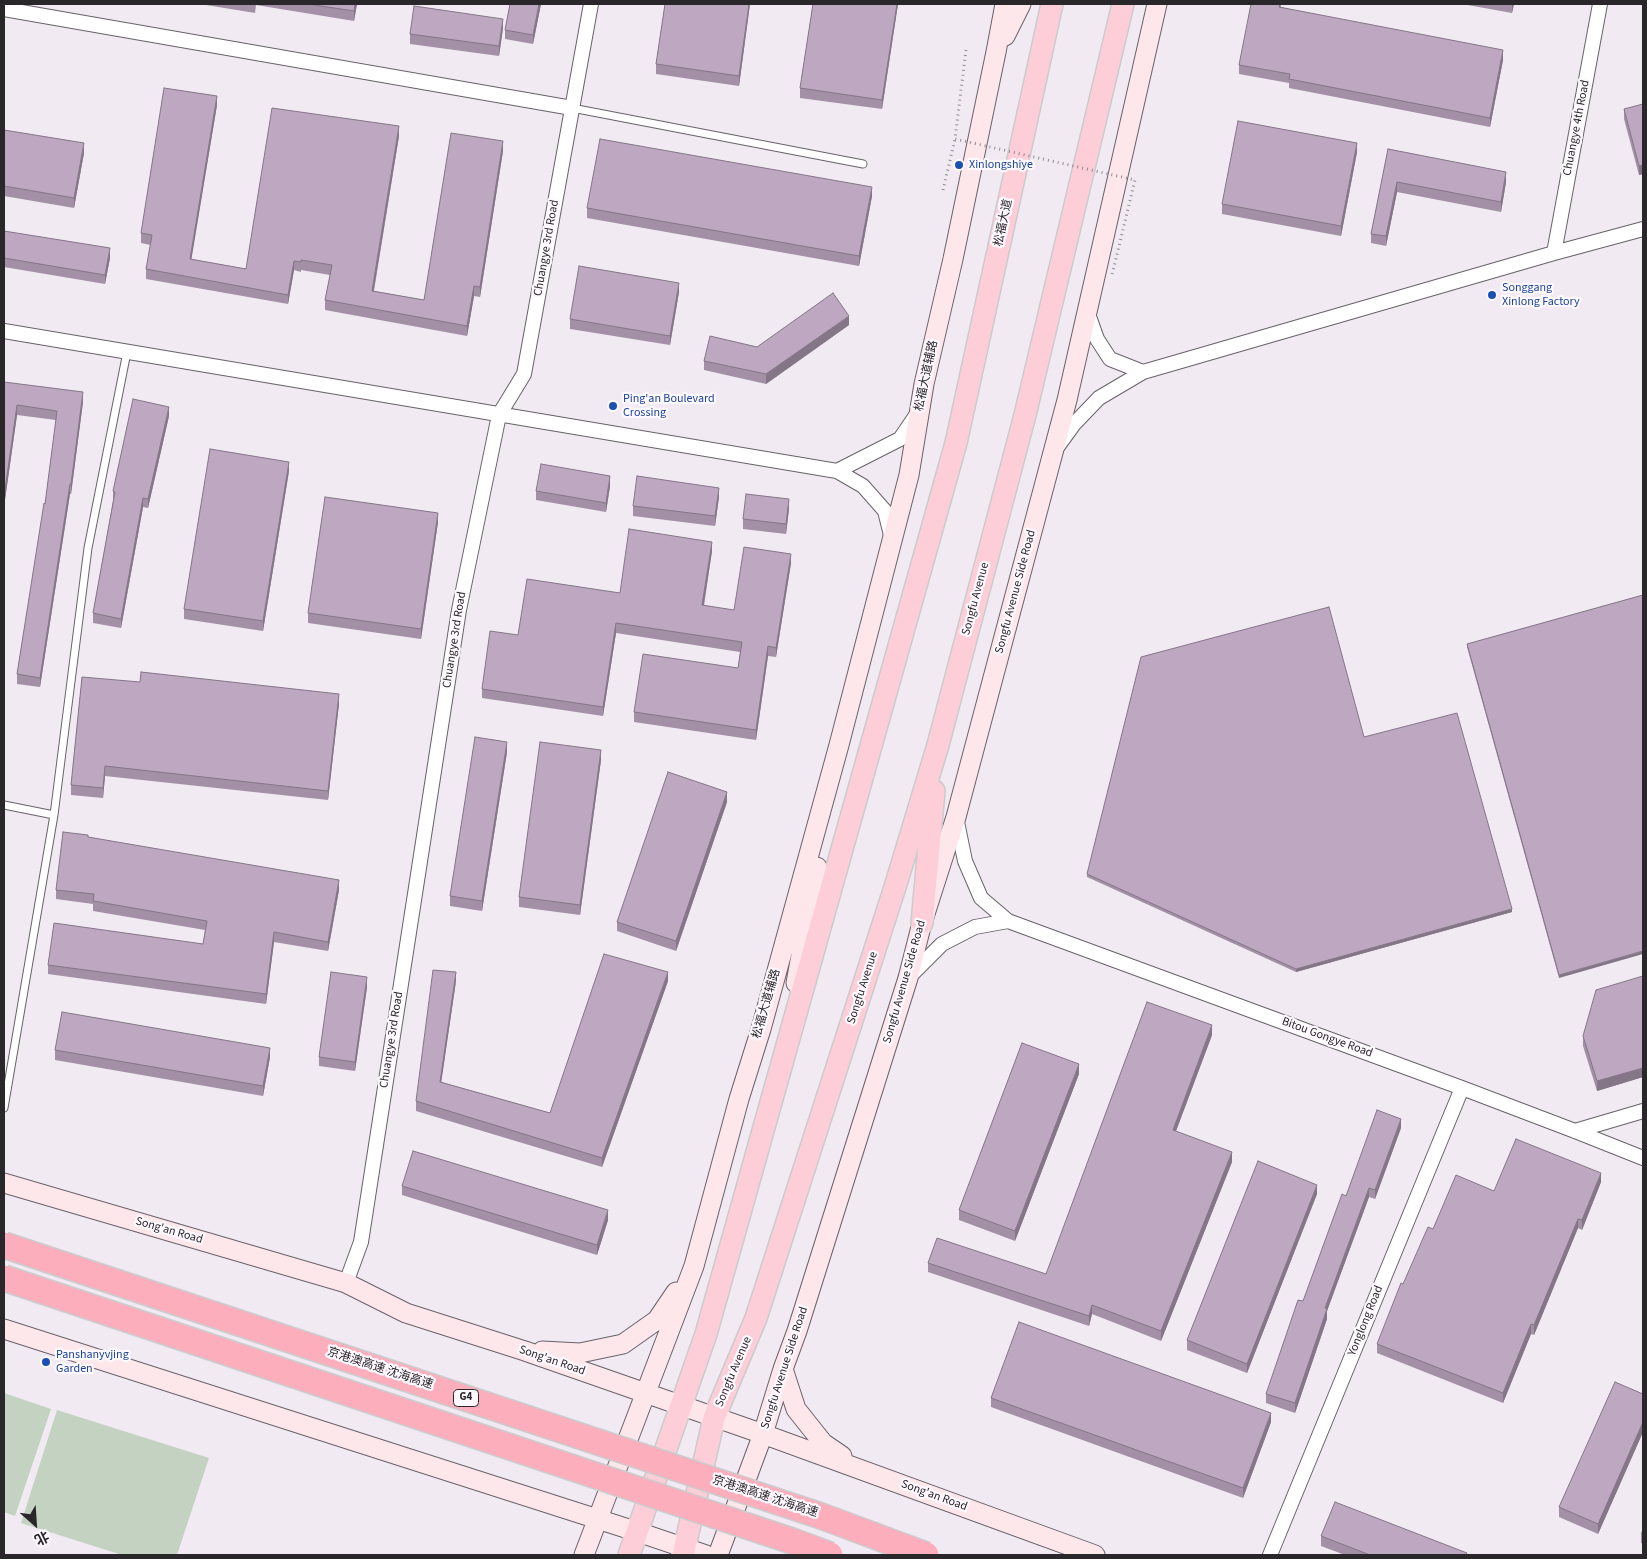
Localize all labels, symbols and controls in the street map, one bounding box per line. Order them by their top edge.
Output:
street label: Chuangye 4th Road [1561,79,1593,177]
place label: Xinlongshiye [969,158,1033,172]
marker: Xinlongshiye [953,159,965,171]
street label: 松福大道 [992,198,1016,248]
street label: Chuangye 3rd Road [531,199,563,297]
place label: Songgang Xinlong Factory [1502,281,1580,309]
marker: Songgang Xinlong Factory [1486,289,1498,301]
street label: 松福大道辅路 [912,339,942,413]
place label: Ping'an Boulevard Crossing [623,392,715,420]
marker: Ping'an Boulevard Crossing [607,400,619,412]
street label: Songfu Avenue Side Road [993,529,1039,655]
street label: Songfu Avenue [959,561,993,637]
street label: Chuangye 3rd Road [440,591,470,689]
street label: Songfu Avenue Side Road [881,919,929,1045]
street label: Songfu Avenue [845,950,881,1026]
street label: 松福大道辅路 [750,967,784,1041]
street label: Chuangye 3rd Road [377,991,407,1089]
street label: Bitou Gongye Road [1280,1015,1374,1061]
street label: Song'an Road [134,1215,204,1247]
street label: Yonglong Road [1345,1284,1387,1358]
street label: Songfu Avenue Side Road [758,1305,812,1431]
street label: Songfu Avenue [713,1335,755,1409]
street label: Song'an Road [517,1343,587,1379]
street label: 京港澳高速 沈海高速 [325,1345,435,1393]
place label: Panshanyvjing Garden [56,1348,129,1376]
marker: Panshanyvjing Garden [40,1356,52,1368]
road number: G4 [454,1390,478,1406]
street label: 京港澳高速 沈海高速 [710,1473,820,1521]
street label: Song'an Road [899,1477,969,1515]
north arrow [10,1499,60,1549]
text: 北 [31,1525,52,1550]

